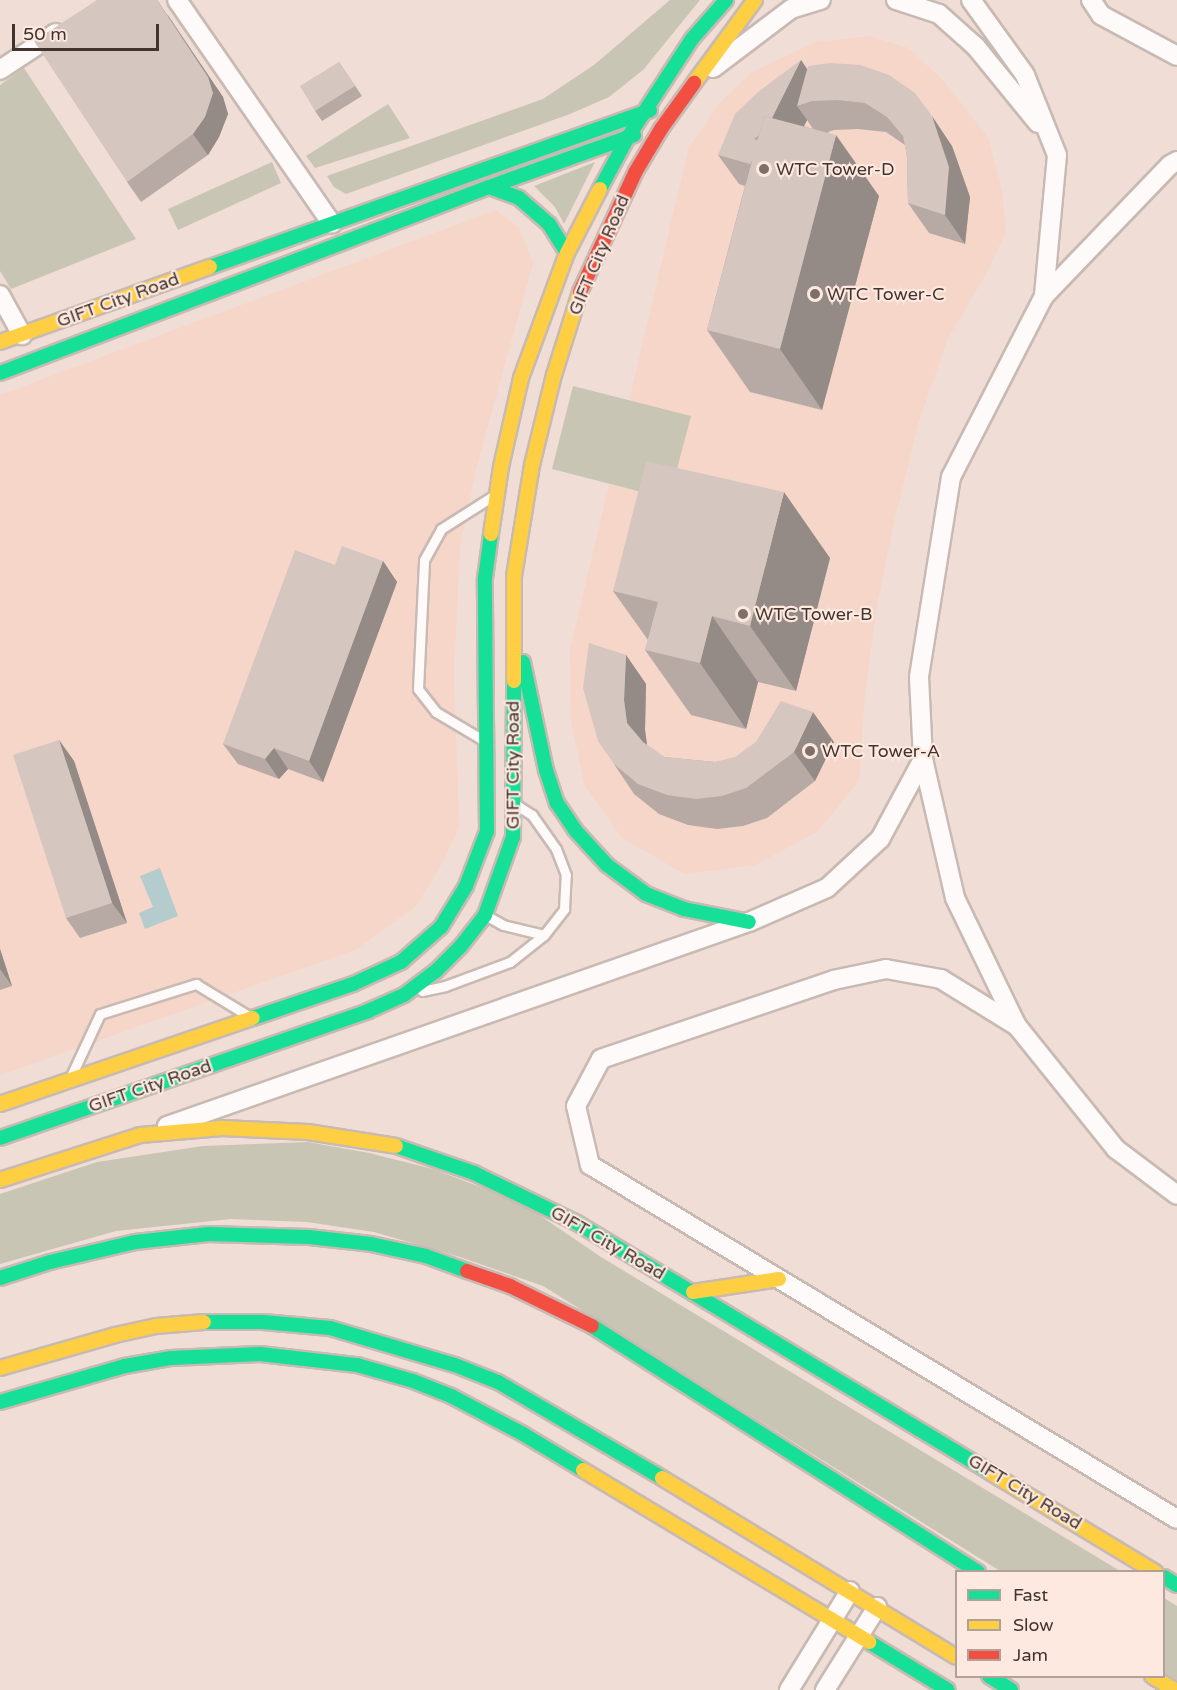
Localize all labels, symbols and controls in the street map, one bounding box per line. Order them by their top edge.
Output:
scale bar [15,12,162,50]
text: 50 m [23,23,67,45]
place label: WTC Tower-D [776,158,895,180]
marker: WTC Tower-D [757,162,771,176]
street label: GIFT City Road [564,192,634,318]
street label: GIFT City Road [54,268,182,332]
place label: WTC Tower-C [827,283,945,305]
marker: WTC Tower-C [808,287,822,301]
place label: WTC Tower-B [755,603,873,625]
marker: WTC Tower-B [736,607,750,621]
street label: GIFT City Road [502,701,524,829]
place label: WTC Tower-A [822,740,940,762]
marker: WTC Tower-A [803,744,817,758]
street label: GIFT City Road [86,1055,214,1117]
street label: GIFT City Road [547,1201,669,1285]
street label: GIFT City Road [964,1450,1086,1534]
legend [955,1570,1165,1678]
text: Fast [1013,1584,1048,1606]
text: Slow [1013,1614,1054,1636]
text: Jam [1013,1644,1048,1666]

